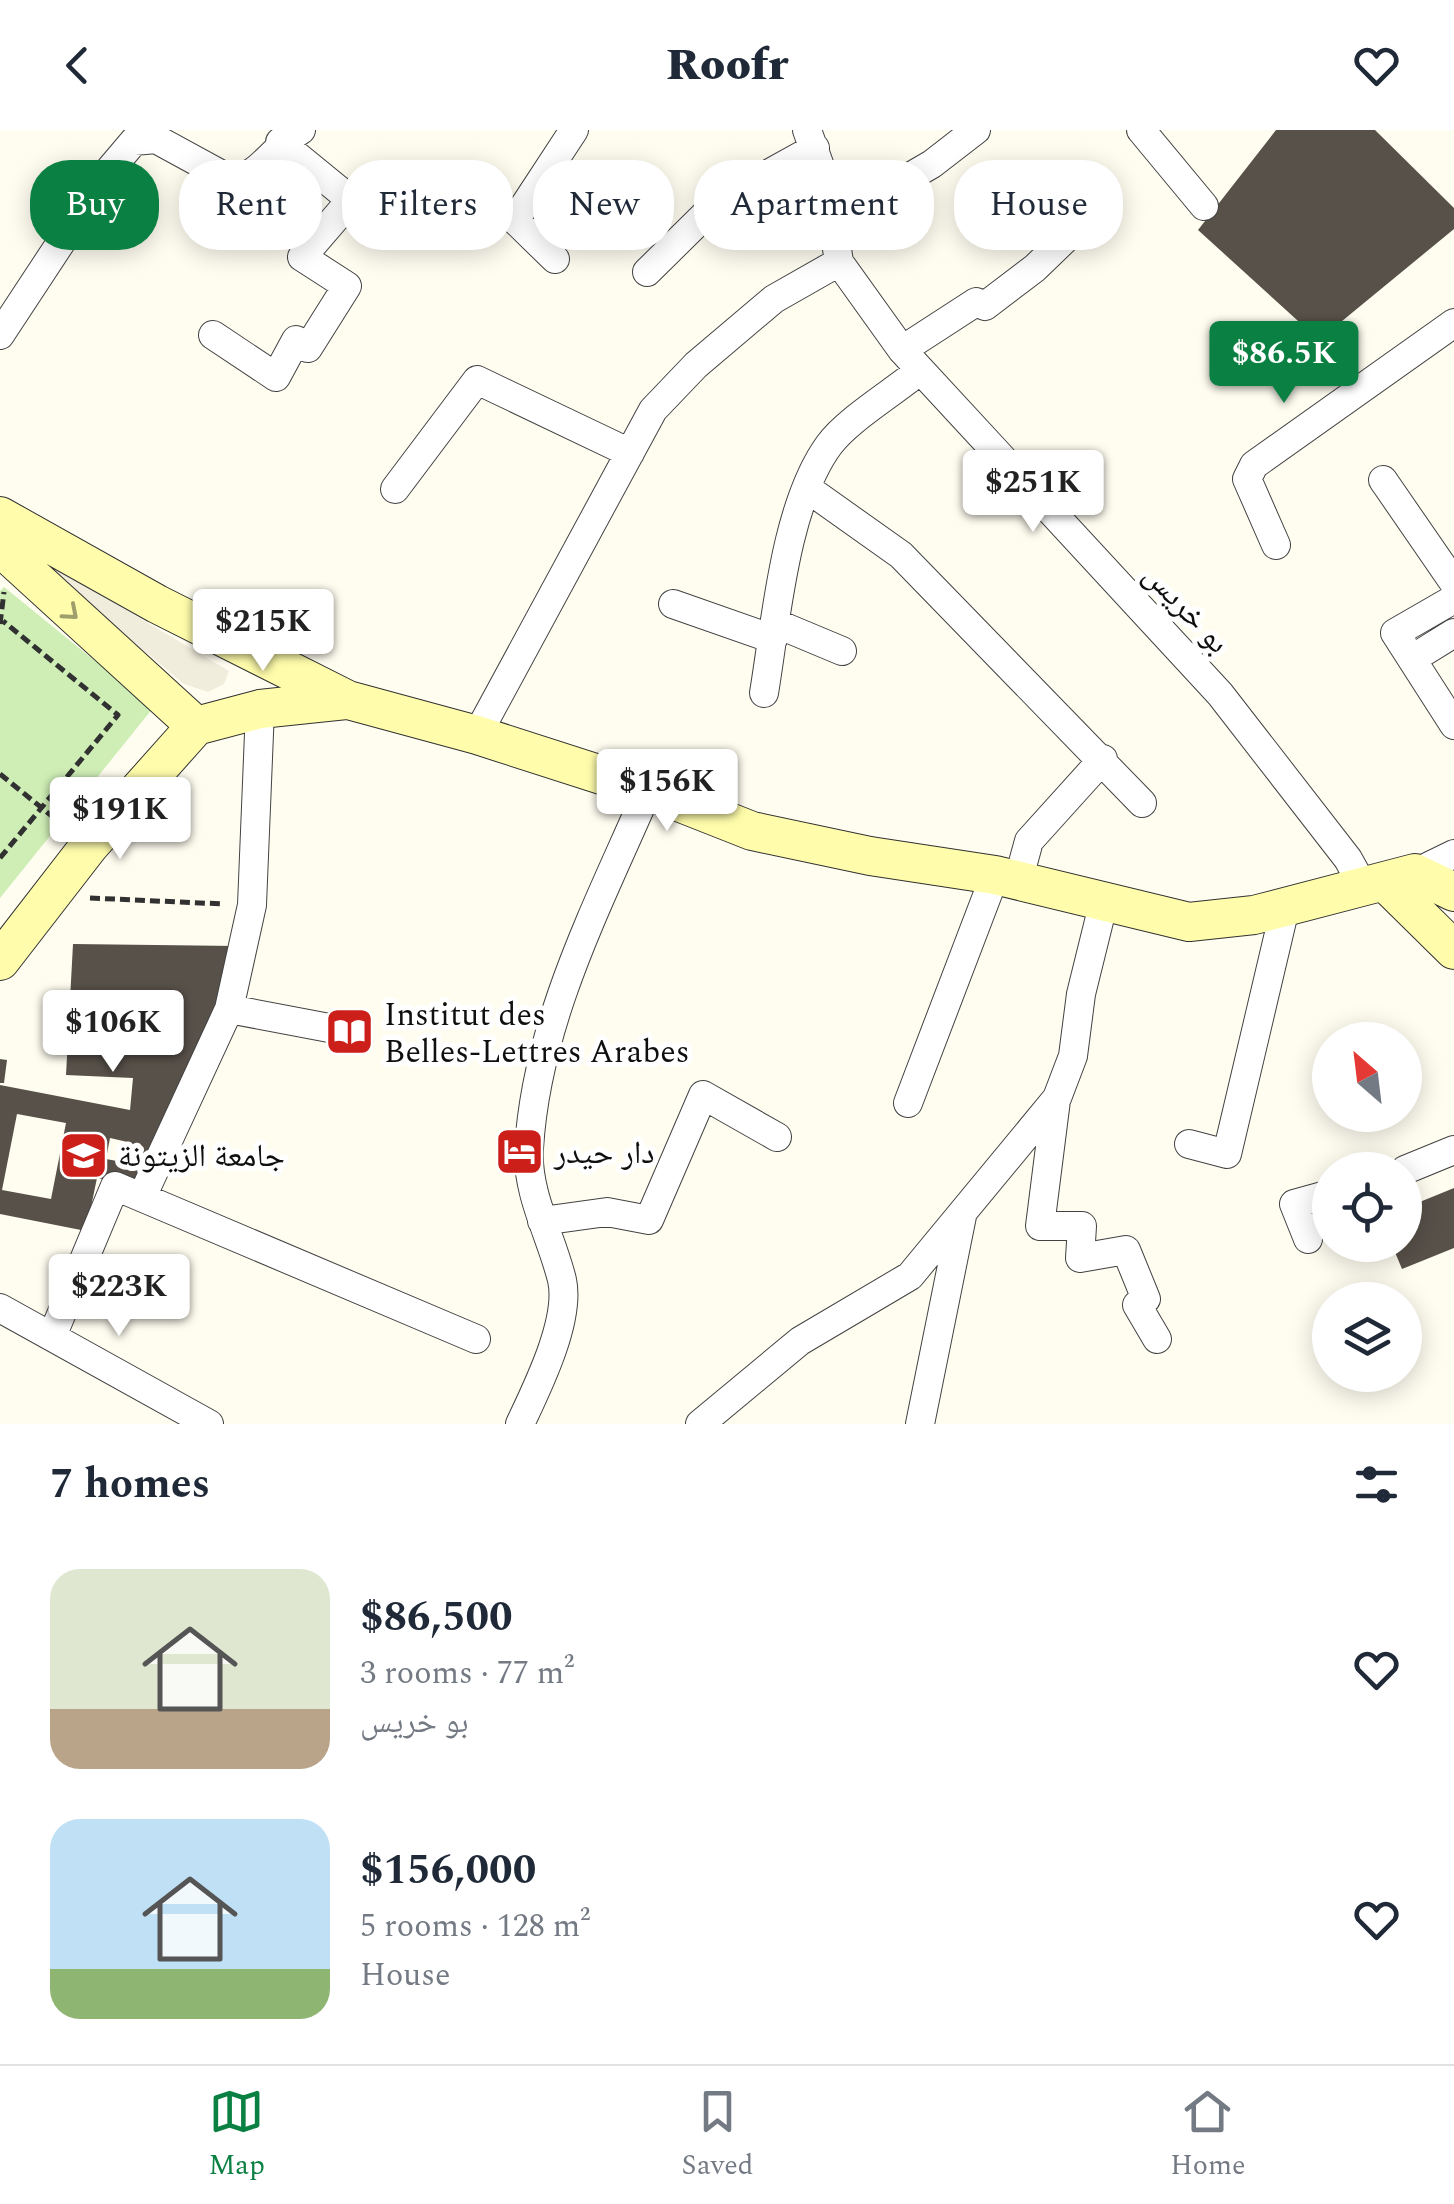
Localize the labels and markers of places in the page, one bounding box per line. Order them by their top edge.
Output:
pin: $86.5K [1203,321,1365,406]
pin: $251K [963,450,1103,535]
pin: $215K [193,589,333,674]
pin: $156K [597,749,737,834]
pin: $191K [50,777,190,862]
pin: $106K [43,990,183,1075]
place label: Institut des Belles-Lettres Arabes [384,991,690,1077]
library icon: Institut des Belles-Lettres Arabes [323,1006,375,1058]
hotel icon: دار حيدر [493,1126,545,1178]
school or university icon: جامعة الزيتونة [57,1129,109,1181]
place label: دار حيدر [553,1129,655,1178]
place label: جامعة الزيتونة [118,1132,285,1181]
pin: $223K [49,1254,189,1339]

